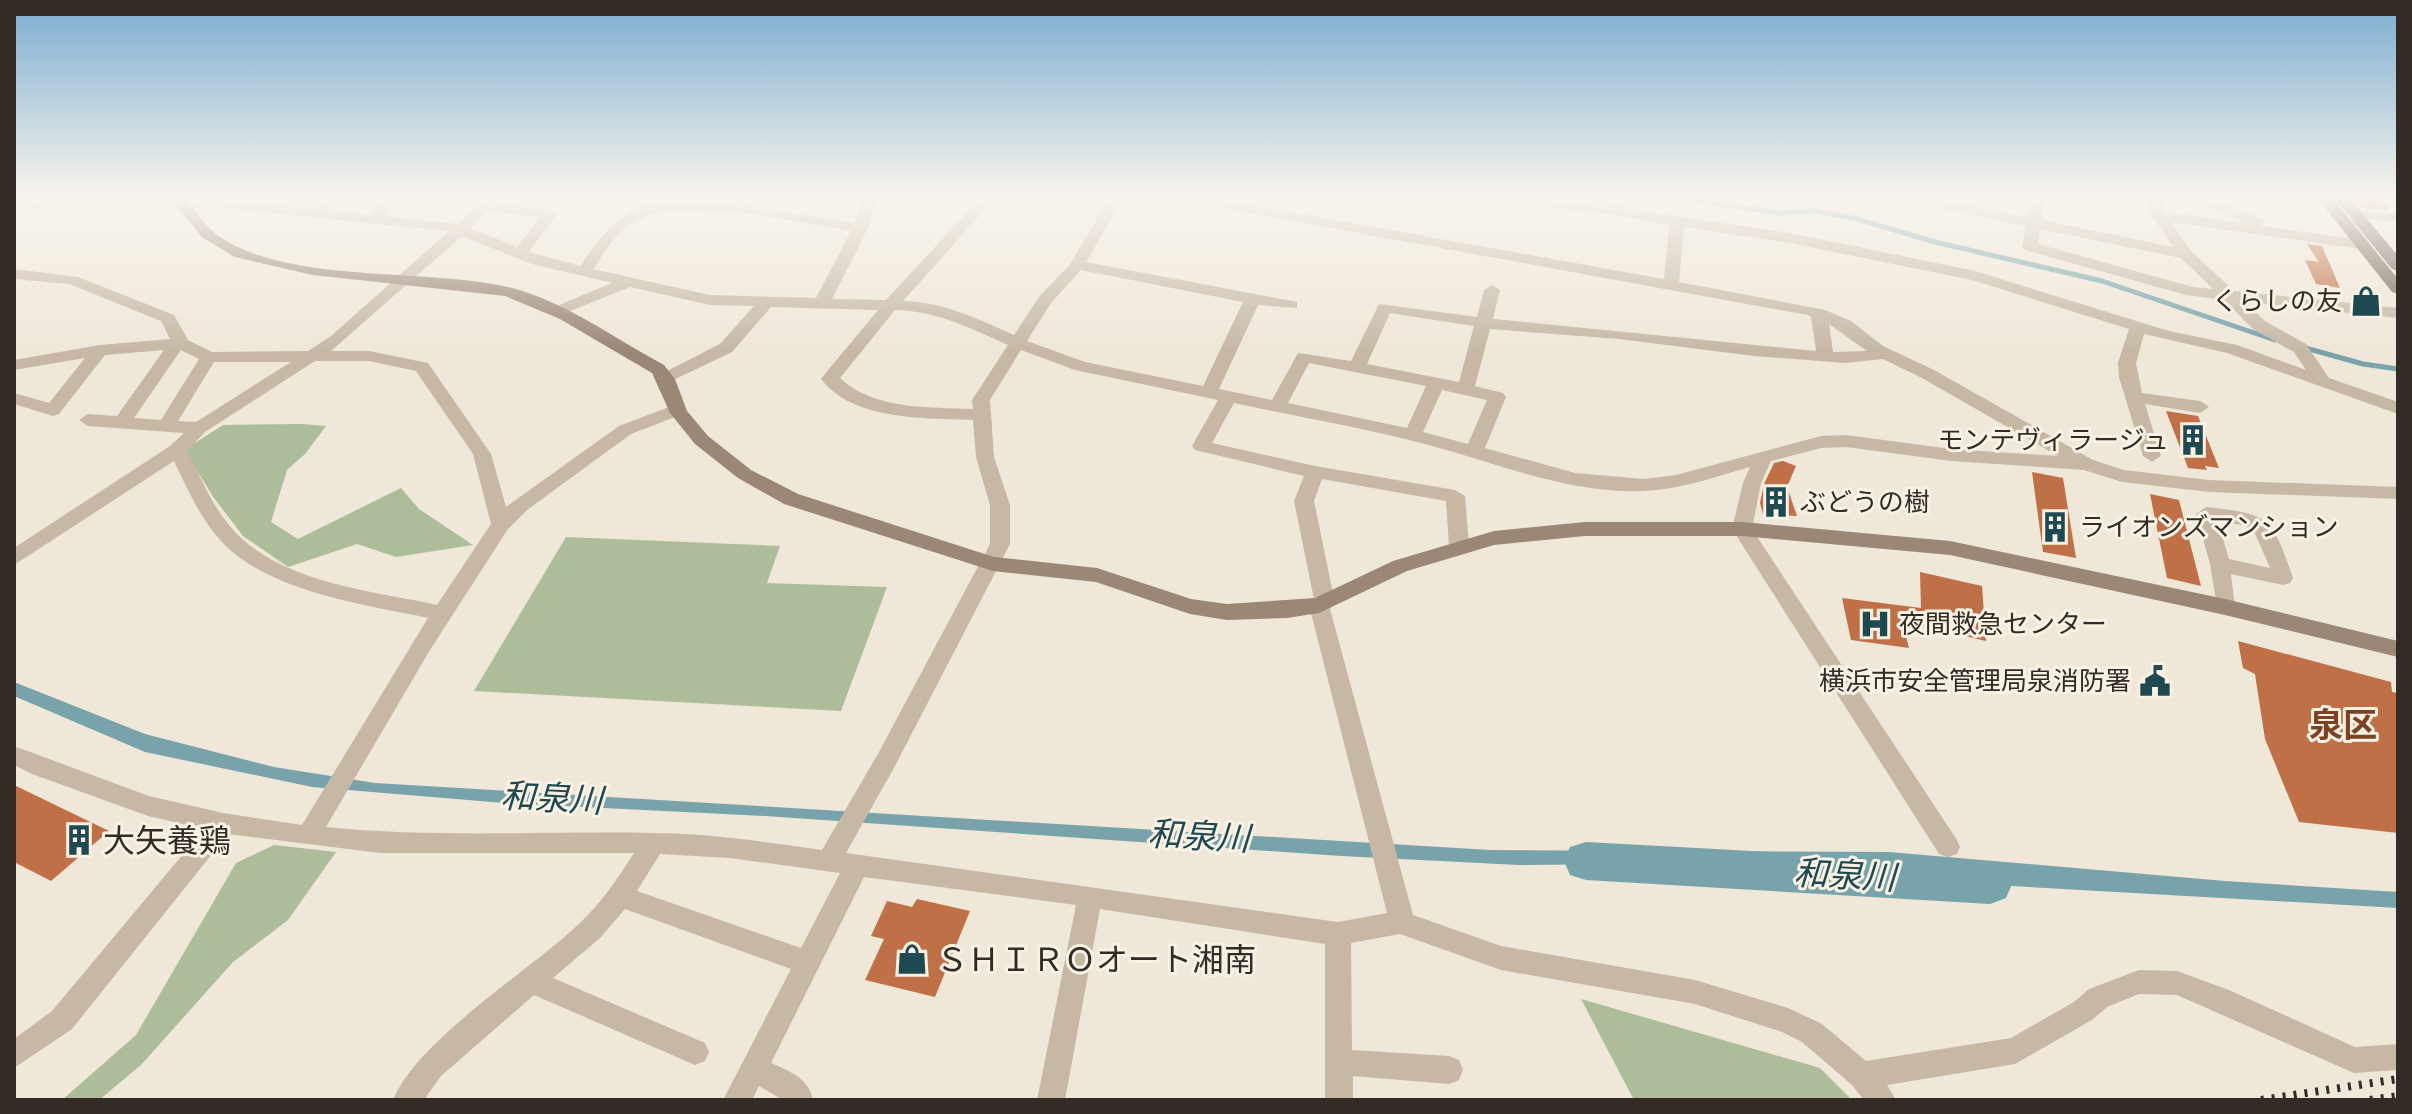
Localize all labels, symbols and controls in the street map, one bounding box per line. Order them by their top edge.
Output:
shop icon: くらしの友 [2349,284,2383,318]
place label: くらしの友 [2212,285,2342,317]
building icon: モンテヴィラージュ [2176,423,2210,457]
place label: モンテヴィラージュ [1937,424,2169,456]
building icon: ぶどうの樹 [1759,485,1793,519]
place label: ぶどうの樹 [1800,486,1930,518]
building icon: ライオンズマンション [2038,510,2072,544]
place label: ライオンズマンション [2079,511,2338,543]
hospital icon: 夜間救急センター [1858,607,1892,641]
place label: 夜間救急センター [1899,608,2107,640]
public building icon: 横浜市安全管理局泉消防署 [2138,664,2172,698]
place label: 横浜市安全管理局泉消防署 [1819,665,2131,697]
district label: 泉区 [2309,704,2377,746]
water label: 和泉川 [500,774,607,822]
water label: 和泉川 [1147,812,1254,860]
place label: 大矢養鶏 [103,821,231,860]
building icon: 大矢養鶏 [62,823,96,857]
water label: 和泉川 [1793,851,1900,899]
place label: ＳＨＩＲＯオート湘南 [936,940,1256,979]
shop icon: ＳＨＩＲＯオート湘南 [895,942,929,976]

